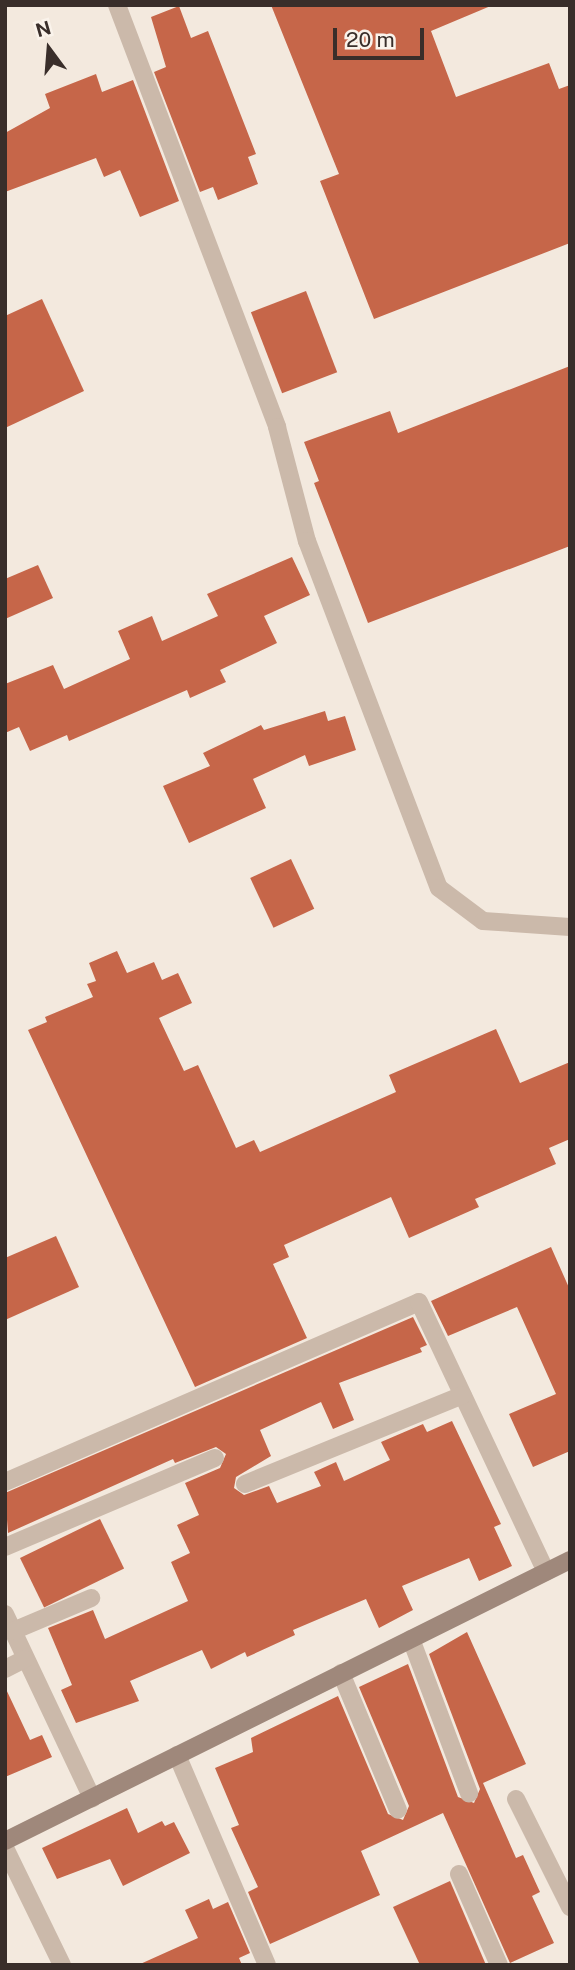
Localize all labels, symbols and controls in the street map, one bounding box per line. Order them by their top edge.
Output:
north arrow [14,14,84,84]
scale bar [337,14,428,58]
text: N [33,16,53,41]
text: 20 m [346,27,395,52]

